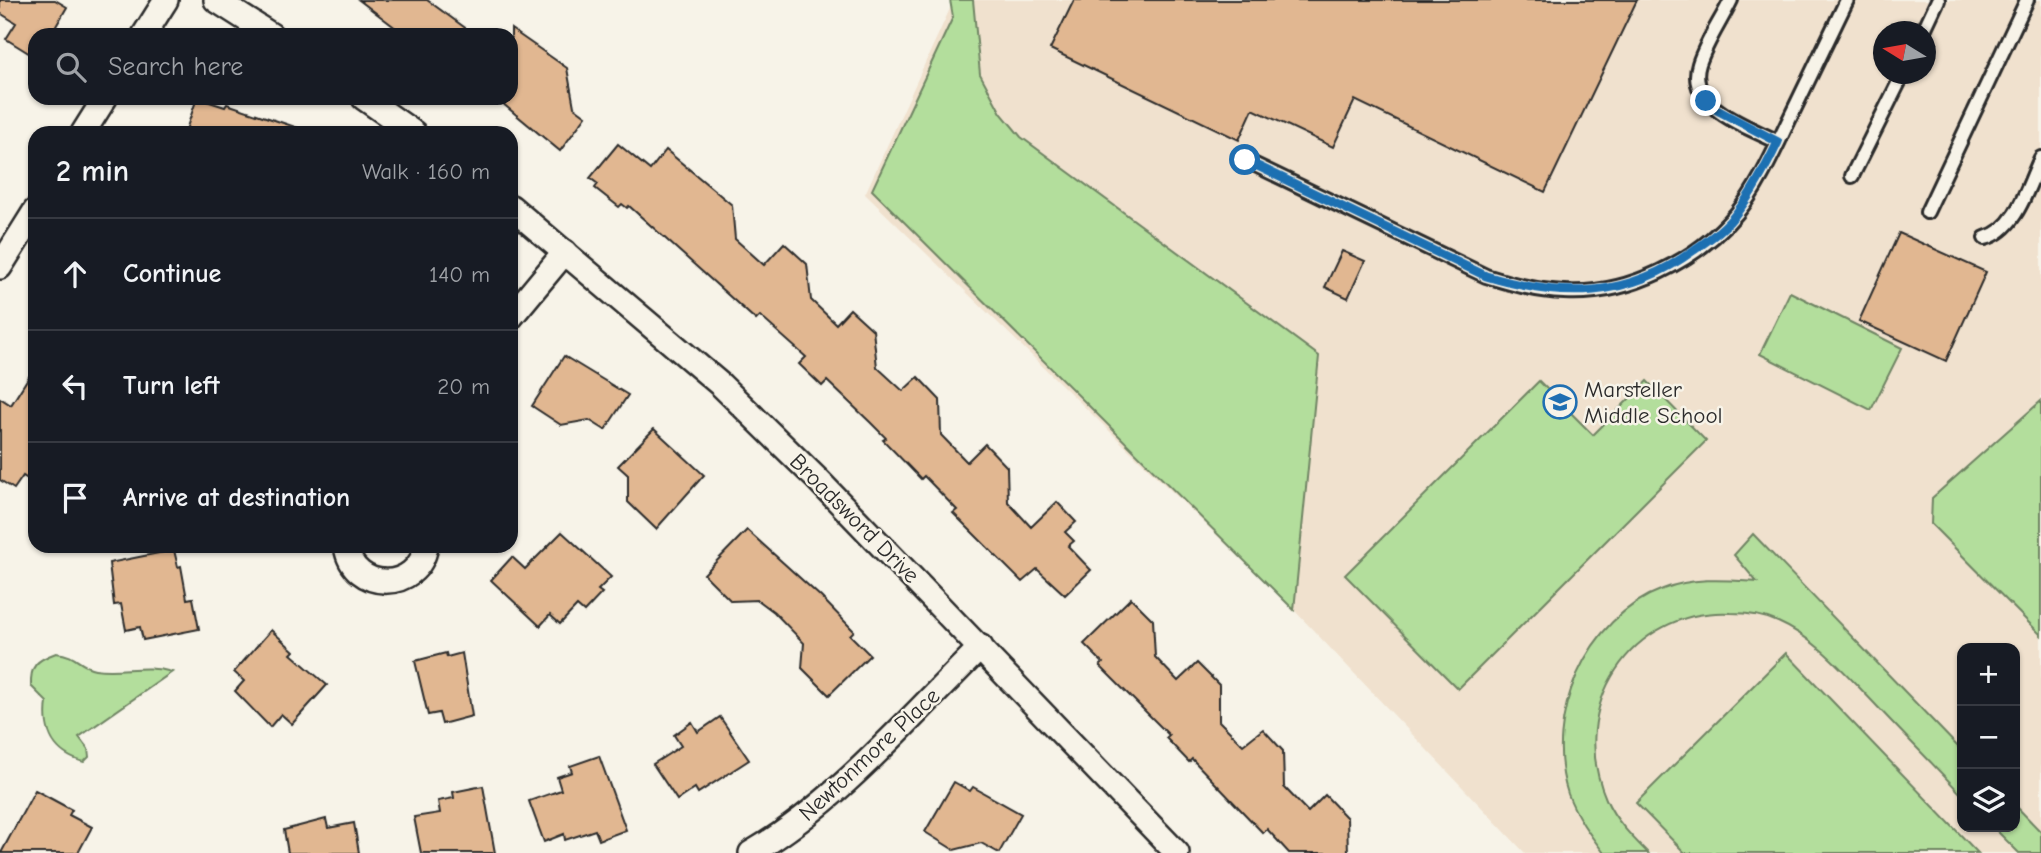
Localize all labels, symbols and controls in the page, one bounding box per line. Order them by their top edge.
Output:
north arrow [1873,21,1936,84]
search box [28,28,518,105]
icon: search [52,48,90,86]
text: Search here [108,52,243,82]
route end [1690,85,1721,116]
route start [1229,144,1260,175]
text: 2 min [56,154,129,189]
text: Walk · 160 m [362,158,490,185]
icon: ahead [56,255,94,293]
text: Continue [123,259,221,289]
text: 140 m [429,261,490,288]
icon: left [56,367,94,405]
text: Turn left [123,371,220,401]
text: 20 m [437,373,490,400]
place label: Marsteller Middle School [1584,376,1723,429]
school or university icon: Marsteller Middle School [1541,383,1579,421]
street label: Broadsword Drive [784,448,925,589]
icon: arrive [56,479,94,517]
text: Arrive at destination [123,483,350,513]
map controls [1957,643,2020,832]
button: + [1957,643,2020,706]
street label: Newtonmore Place [793,682,945,827]
button: − [1957,706,2020,769]
button: layers [1957,769,2020,832]

